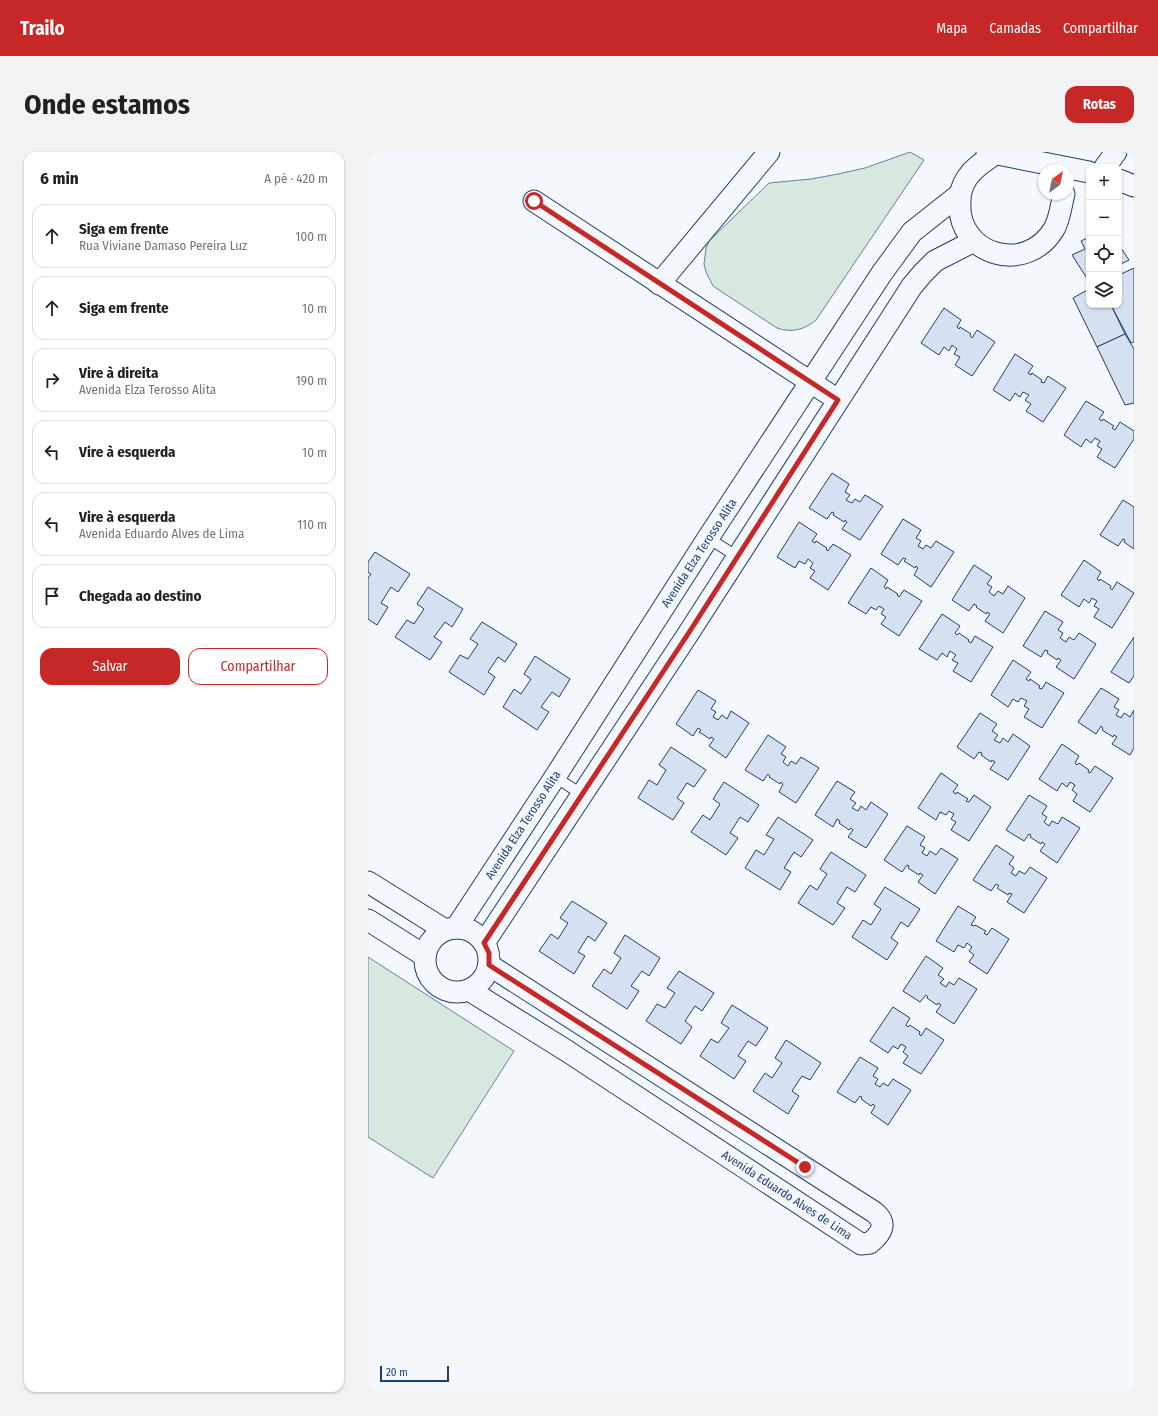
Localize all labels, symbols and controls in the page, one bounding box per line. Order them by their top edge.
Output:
text: Trailo [20,17,65,40]
text: Mapa [936,20,967,37]
text: Camadas [989,20,1041,37]
text: Compartilhar [1063,20,1138,37]
button: Rotas [1065,86,1134,123]
text: Onde estamos [24,88,190,121]
north arrow [1038,164,1074,200]
map controls [1086,164,1122,308]
button: + [1086,164,1122,200]
text: 6 min [40,168,79,189]
text: A pé · 420 m [264,171,328,186]
route start [525,192,543,210]
button: − [1086,200,1122,236]
text: Siga em frente [79,220,169,238]
icon: ahead [41,225,63,247]
text: 100 m [295,229,327,244]
button: locate [1086,236,1122,272]
text: Rua Viviane Damaso Pereira Luz [79,238,247,253]
button: layers [1086,272,1122,308]
icon: ahead [41,297,63,319]
text: Siga em frente [79,299,169,317]
text: 10 m [302,301,327,316]
text: Vire à direita [79,364,158,382]
icon: right [41,369,63,391]
text: 190 m [296,373,327,388]
text: Avenida Elza Terosso Alita [79,382,216,397]
icon: left [41,441,63,463]
text: Vire à esquerda [79,443,176,461]
text: 10 m [302,445,327,460]
street label: Avenida Elza Terosso Alita [659,496,739,610]
text: Vire à esquerda [79,508,176,526]
icon: left [41,513,63,535]
text: 110 m [297,517,327,532]
text: Avenida Eduardo Alves de Lima [79,526,244,541]
icon: arrive [41,585,63,607]
text: Chegada ao destino [79,587,201,605]
button: Salvar [40,648,180,685]
button: Compartilhar [188,648,328,685]
street label: Avenida Elza Terosso Alita [483,768,563,882]
street label: Avenida Eduardo Alves de Lima [719,1148,855,1242]
route end [796,1158,814,1176]
scale bar [380,1364,449,1383]
text: 20 m [386,1366,408,1379]

